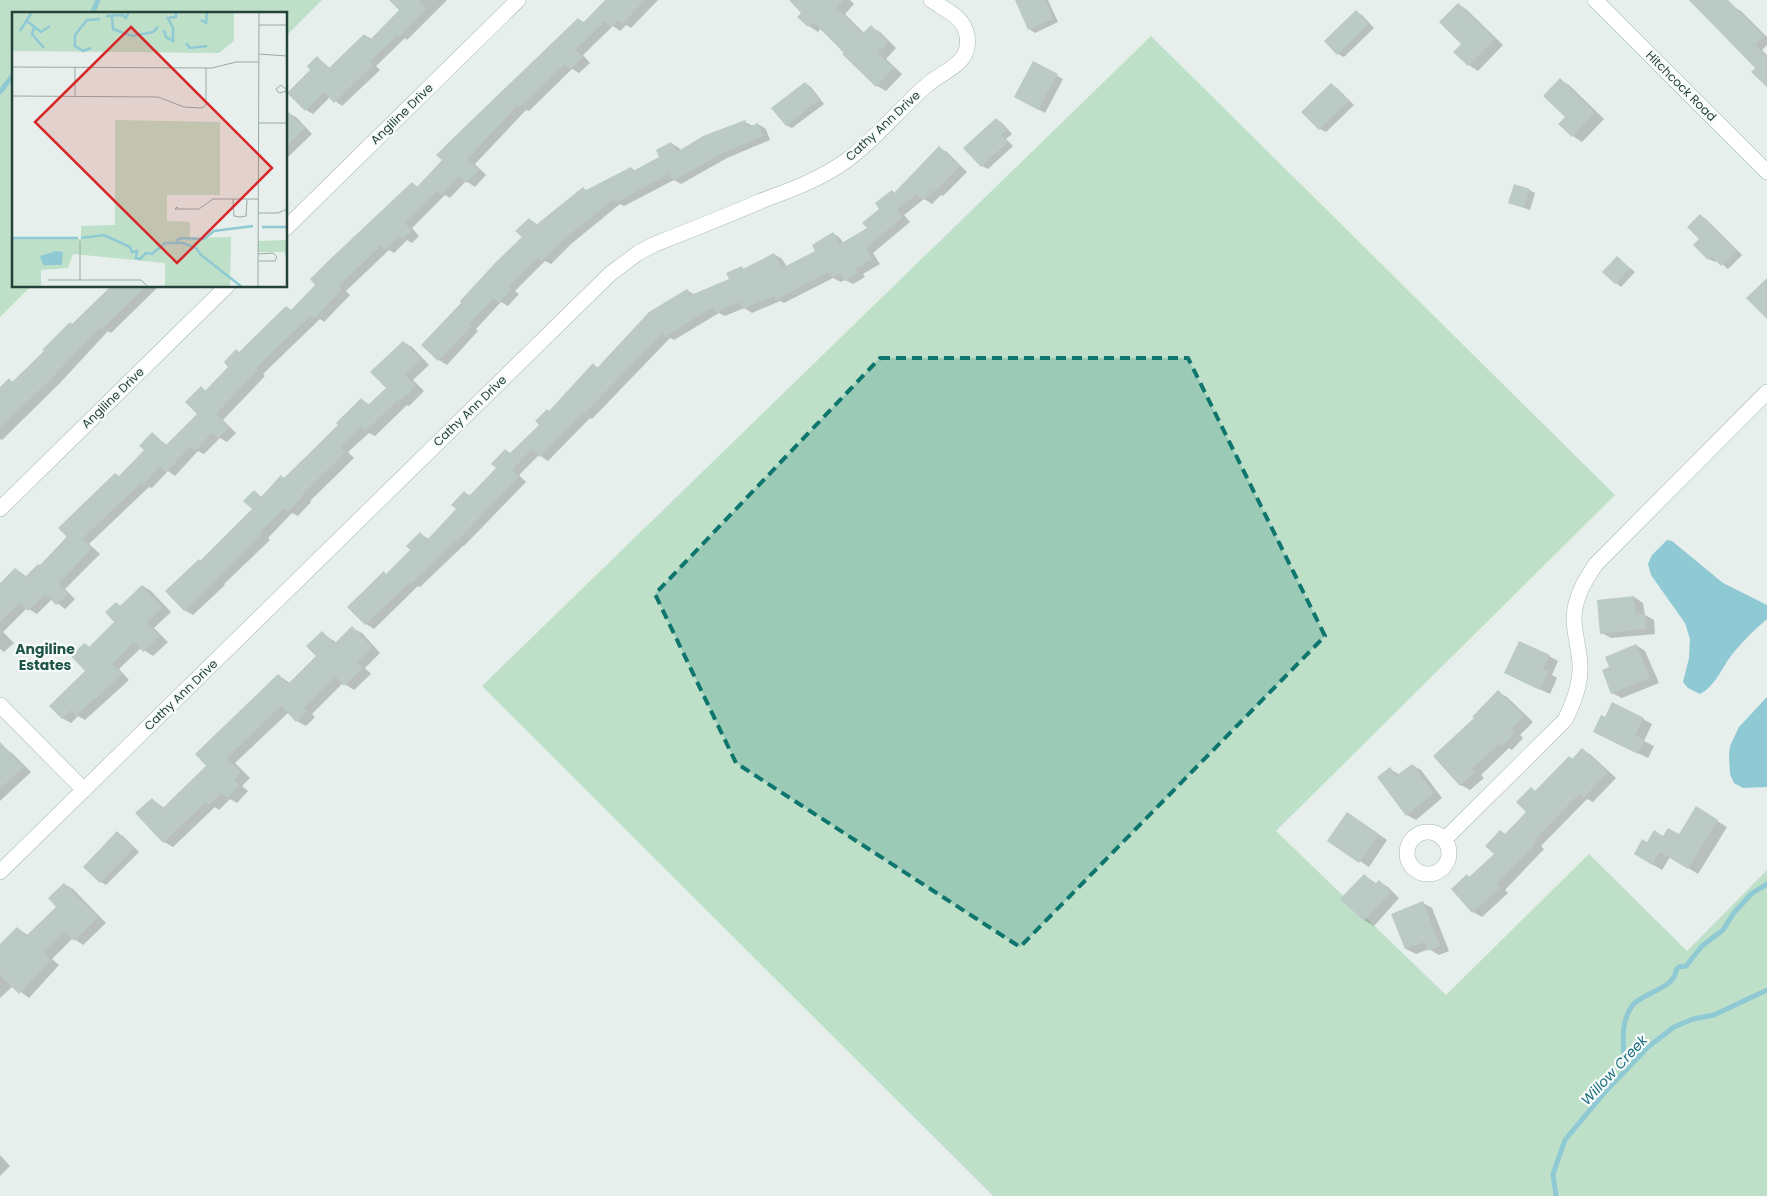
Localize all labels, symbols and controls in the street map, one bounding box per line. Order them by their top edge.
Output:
inset map [12,12,288,288]
street label: Hitchcock Road [1642,47,1720,125]
street label: Angiline Drive [367,79,437,148]
street label: Cathy Ann Drive [842,87,924,165]
street label: Angiline Drive [78,363,148,432]
street label: Cathy Ann Drive [429,371,510,450]
district label: Angiline Estates [15,639,75,675]
street label: Cathy Ann Drive [140,655,221,734]
water label: Willow Creek [1576,1030,1652,1109]

